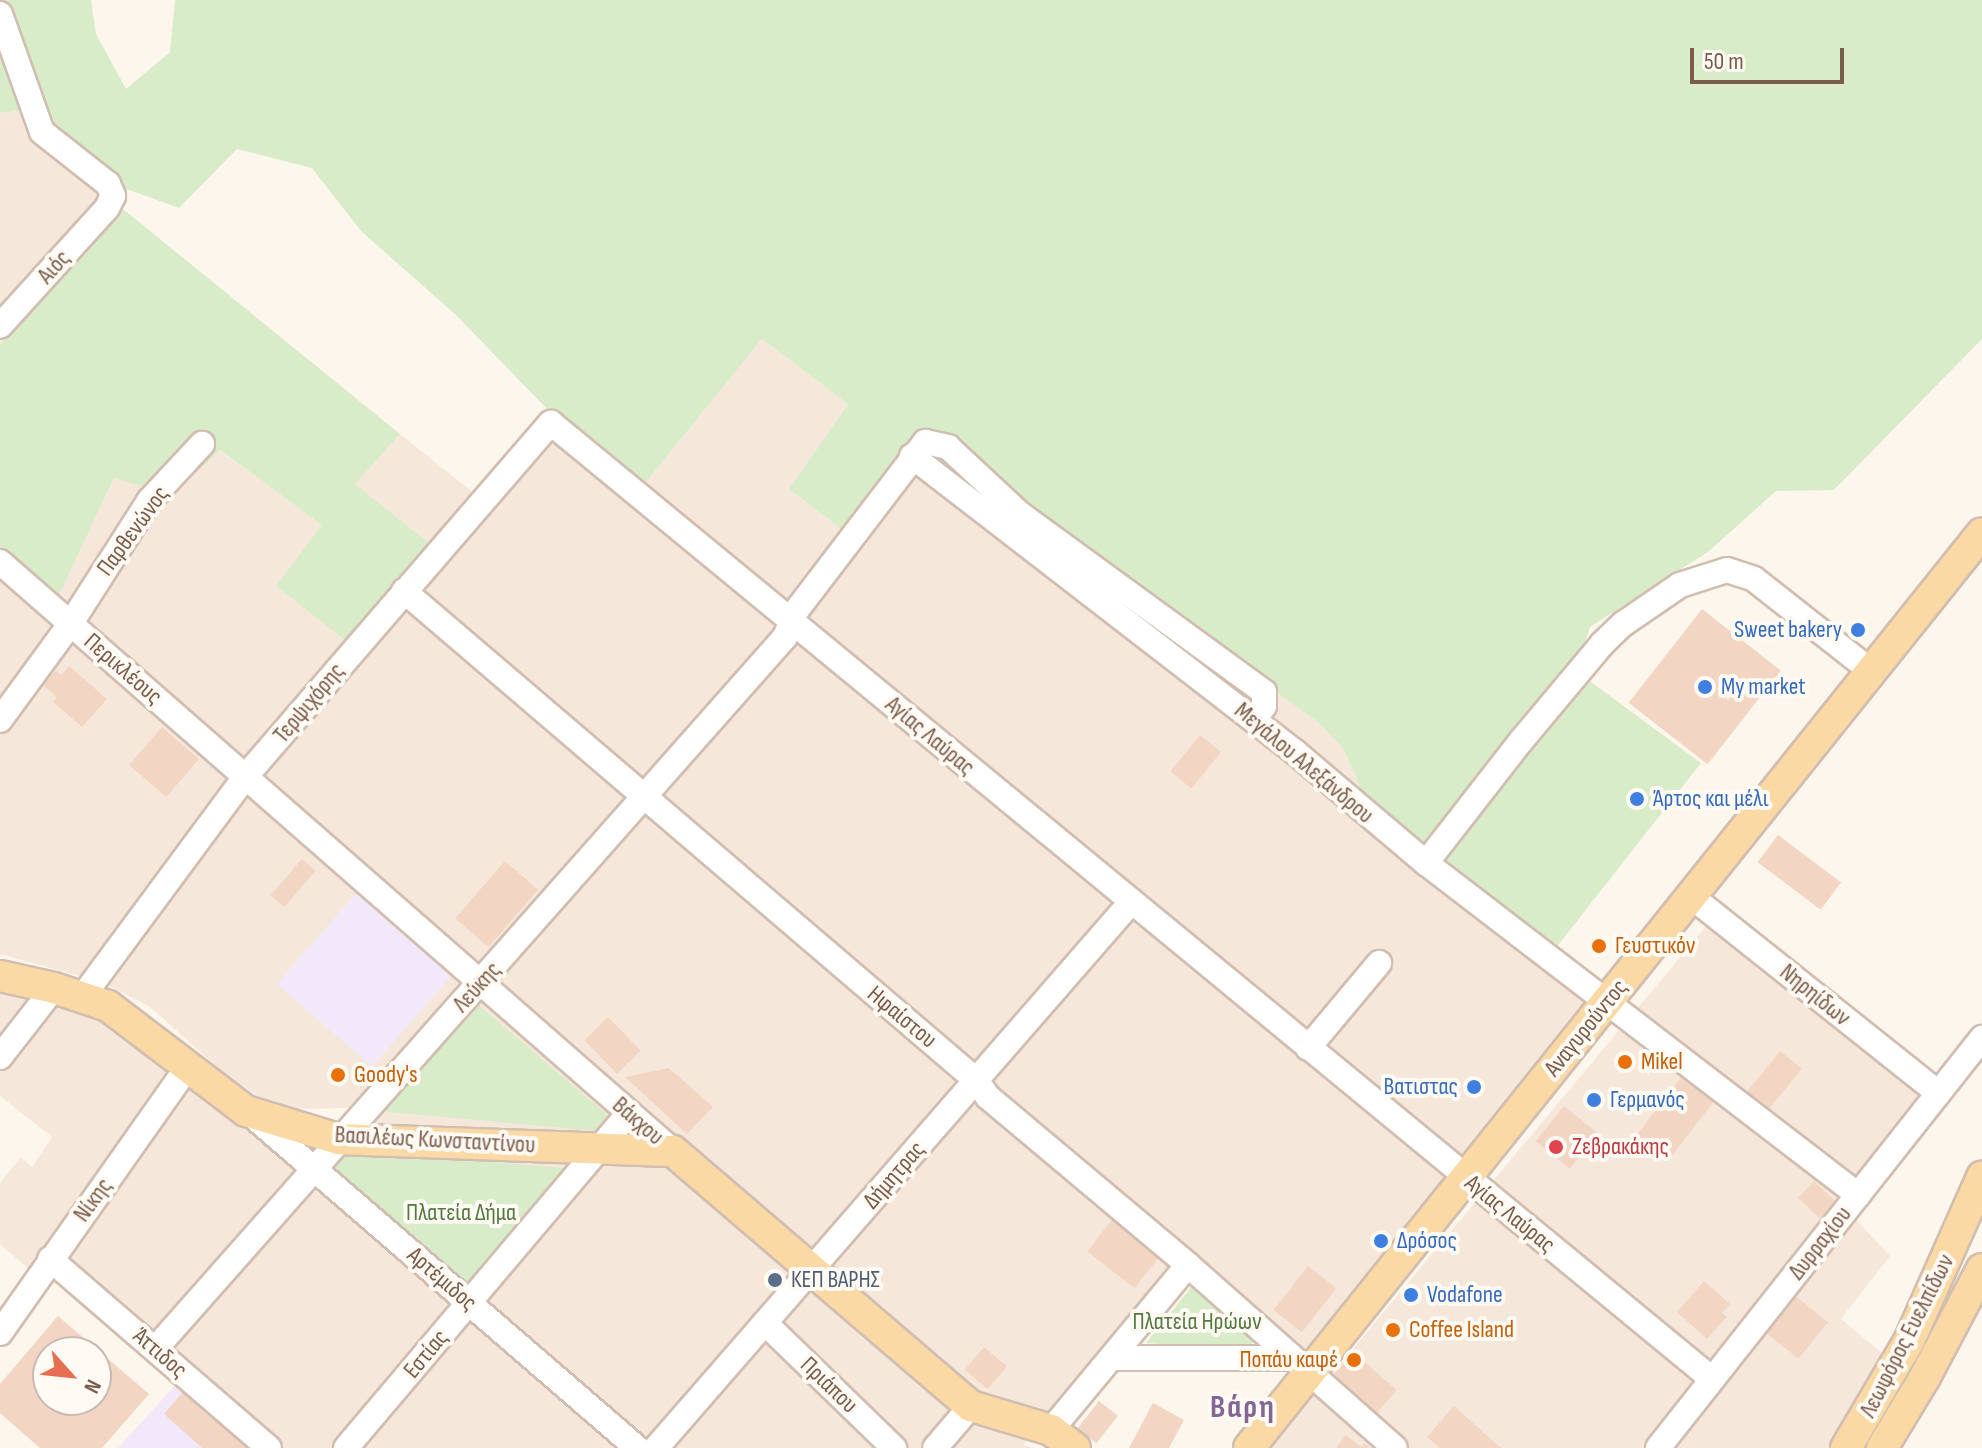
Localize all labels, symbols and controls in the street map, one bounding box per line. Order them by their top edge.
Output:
scale bar [1694,32,1848,82]
text: 50 m [1704,47,1744,76]
street label: Αιός [31,244,77,290]
street label: Παρθενώνος [91,481,175,581]
place label: Sweet bakery [1734,616,1842,644]
marker: Sweet bakery [1849,621,1867,639]
street label: Περικλέους [78,627,168,711]
street label: Τερψιχόρης [267,657,351,749]
place label: My market [1721,673,1806,701]
marker: My market [1696,678,1714,696]
street label: Αγίας Λαύρας [879,690,981,782]
street label: Μεγάλου Αλεξάνδρου [1228,696,1380,830]
place label: Άρτος και μέλι [1653,785,1769,813]
marker: Άρτος και μέλι [1628,790,1646,808]
place label: Γευστικόν [1615,932,1695,960]
marker: Γευστικόν [1590,937,1608,955]
street label: Λεύκης [447,956,507,1018]
street label: Νηρηίδων [1774,958,1856,1032]
street label: Αναγυρούντος [1538,974,1634,1082]
street label: Ηφαίστου [861,980,943,1054]
place label: Mikel [1641,1048,1683,1076]
marker: Mikel [1616,1053,1634,1071]
place label: Goody's [354,1061,418,1089]
marker: Goody's [329,1066,347,1084]
place label: Βατιστας [1384,1073,1458,1101]
marker: Βατιστας [1465,1078,1483,1096]
place label: Γερμανός [1610,1086,1685,1114]
street label: Βάκχου [606,1091,670,1151]
marker: Γερμανός [1585,1091,1603,1109]
street label: Βασιλέως Κωνσταντίνου [334,1120,536,1160]
place label: Ζεβρακάκης [1572,1133,1669,1161]
street label: Δήμητρας [857,1135,931,1215]
marker: Ζεβρακάκης [1547,1138,1565,1156]
street label: Αγίας Λαύρας [1459,1169,1561,1259]
street label: Νίκης [67,1172,119,1228]
park label: Πλατεία Δήμα [406,1199,516,1227]
street label: Δυρραχίου [1782,1201,1858,1285]
place label: Δρόσος [1397,1227,1457,1255]
marker: Δρόσος [1372,1232,1390,1250]
street label: Αρτέμιδος [401,1241,483,1317]
street label: Λεωφόρος Ευελπίδων [1854,1250,1960,1422]
place label: ΚΕΠ ΒΑΡΗΣ [791,1266,880,1294]
marker: ΚΕΠ ΒΑΡΗΣ [766,1271,784,1289]
place label: Vodafone [1427,1281,1503,1309]
marker: Vodafone [1402,1286,1420,1304]
park label: Πλατεία Ηρώων [1133,1308,1261,1336]
place label: Coffee Island [1409,1316,1514,1344]
marker: Coffee Island [1384,1321,1402,1339]
street label: Άττιδος [127,1322,193,1384]
street label: Εστίας [397,1324,455,1384]
north arrow [32,1336,112,1416]
place label: Ποπάυ καφέ [1239,1346,1338,1374]
street label: Πριάπου [794,1351,864,1419]
marker: Ποπάυ καφέ [1345,1351,1363,1369]
text: N [77,1375,107,1398]
district label: Βάρη [1210,1389,1276,1427]

